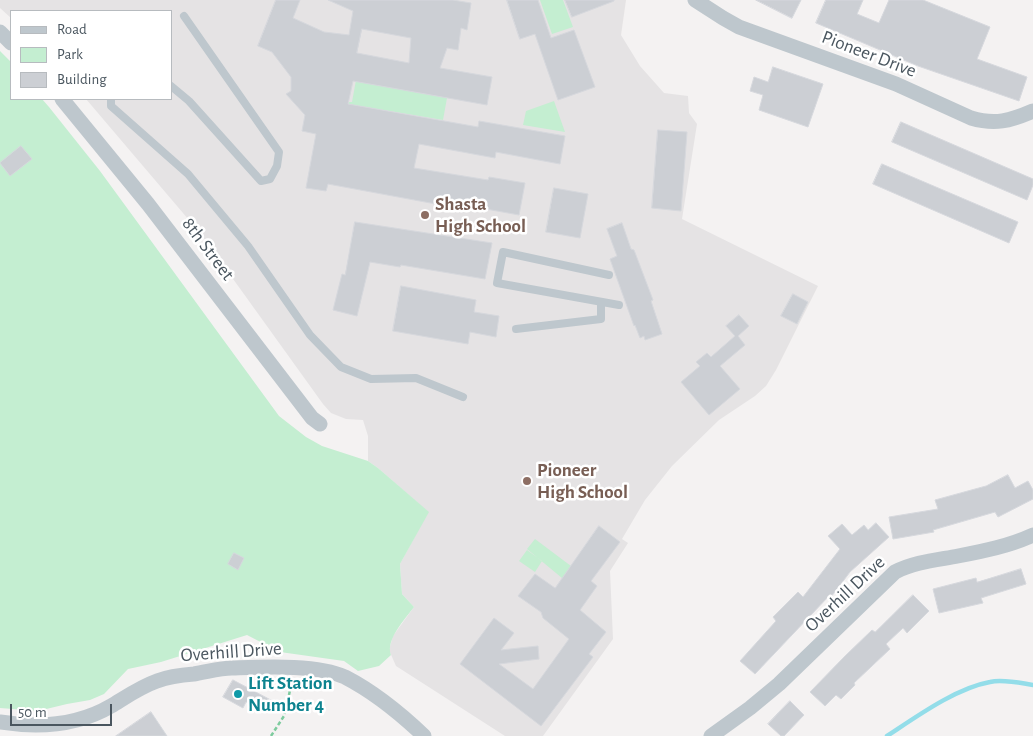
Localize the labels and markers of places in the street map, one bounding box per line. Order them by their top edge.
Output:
place label: Shasta High School [435,193,526,237]
marker: Shasta High School [419,209,431,221]
place label: Pioneer High School [537,459,628,503]
marker: Pioneer High School [521,475,533,487]
place label: Lift Station Number 4 [248,672,332,716]
marker: Lift Station Number 4 [232,688,244,700]

